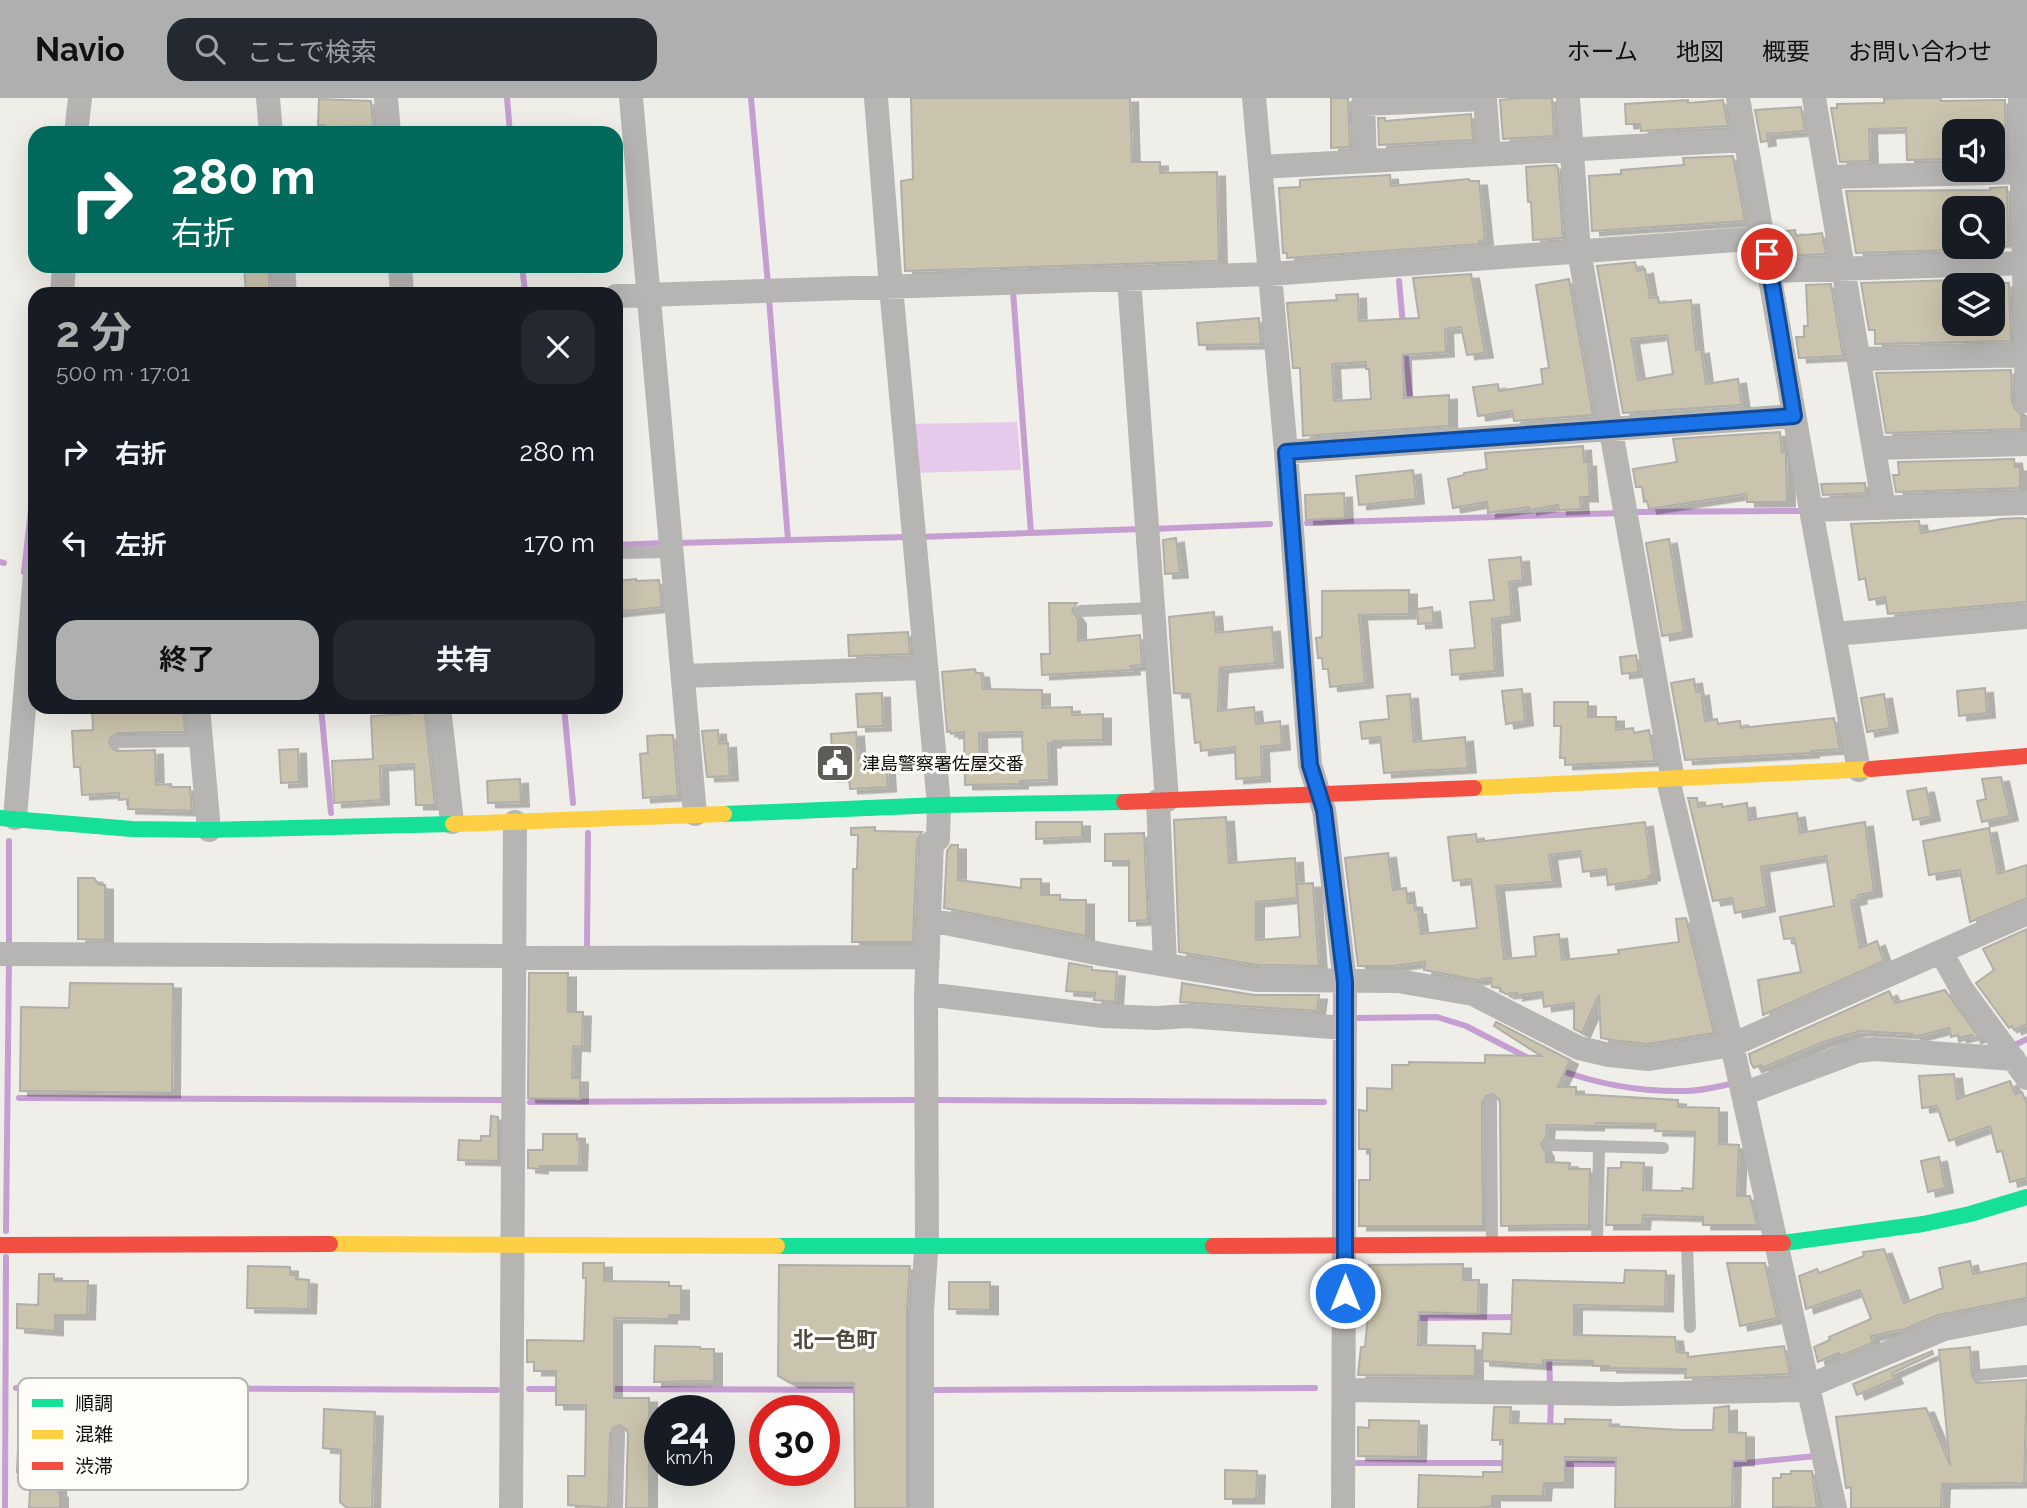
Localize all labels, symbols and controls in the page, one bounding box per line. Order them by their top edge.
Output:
search box [167,18,657,81]
text: Navio [35,30,125,69]
icon: search [191,30,229,68]
text: ここで検索 [247,37,377,67]
text: ホーム [1567,37,1638,66]
text: 地図 [1676,37,1724,66]
text: 概要 [1762,37,1810,66]
text: お問い合わせ [1848,37,1992,66]
map controls [1942,119,2005,336]
button: sound [1942,119,2005,182]
text: 280 m [171,148,316,205]
icon: right [56,154,147,245]
button: search [1942,196,2005,259]
text: 右折 [171,214,235,251]
pin [1737,224,1797,284]
icon: arrive [1748,235,1786,273]
button: layers [1942,273,2005,336]
text: 2 分 [56,308,132,357]
button: close [521,310,595,384]
text: 500 m · 17:01 [56,359,190,386]
icon: right [56,433,94,471]
text: 280 m [520,437,595,467]
text: 右折 [115,439,167,469]
icon: left [56,524,94,562]
text: 170 m [524,528,595,558]
text: 左折 [115,530,167,560]
button: 終了 [56,620,319,700]
button: 共有 [333,620,595,700]
public building icon: 津島警察署佐屋交番 [814,742,856,784]
place label: 津島警察署佐屋交番 [862,753,1024,774]
position arrow [1308,1256,1382,1330]
district label: 北一色町 [793,1327,877,1352]
legend [18,1378,248,1490]
text: 順調 [75,1392,113,1414]
speed limit sign: 30 [749,1395,840,1486]
text: 24 [670,1411,709,1452]
text: 混雑 [75,1423,113,1445]
text: km/h [666,1447,713,1468]
text: 渋滞 [75,1455,113,1477]

